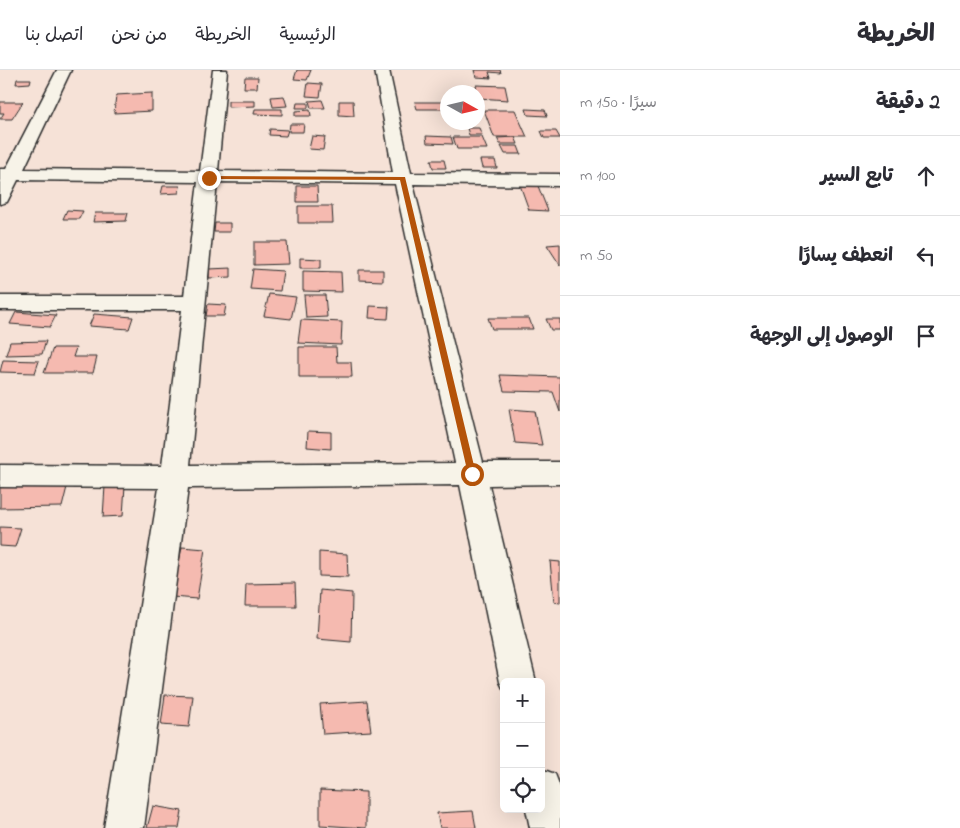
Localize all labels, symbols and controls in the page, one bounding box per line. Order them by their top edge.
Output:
text: الخريطة [857,18,935,53]
text: اتصل بنا [25,23,83,49]
text: من نحن [111,23,167,49]
text: الخريطة [195,23,251,49]
text: الرئيسية [279,23,336,49]
north arrow [440,85,485,130]
text: 2 دقيقة [876,88,940,118]
text: سيرًا · 150 m [580,91,657,115]
icon: ahead [912,162,940,190]
text: تابع السير [821,163,893,190]
text: 100 m [580,164,615,188]
route end [198,167,221,190]
icon: left [912,242,940,270]
text: انعطف يسارًا [798,243,893,270]
text: 50 m [580,244,613,268]
icon: arrive [912,322,940,350]
text: الوصول إلى الوجهة [750,323,893,350]
route start [461,463,484,486]
map controls [500,678,545,813]
button: + [500,678,545,723]
button: − [500,723,545,768]
button: locate [500,768,545,813]

